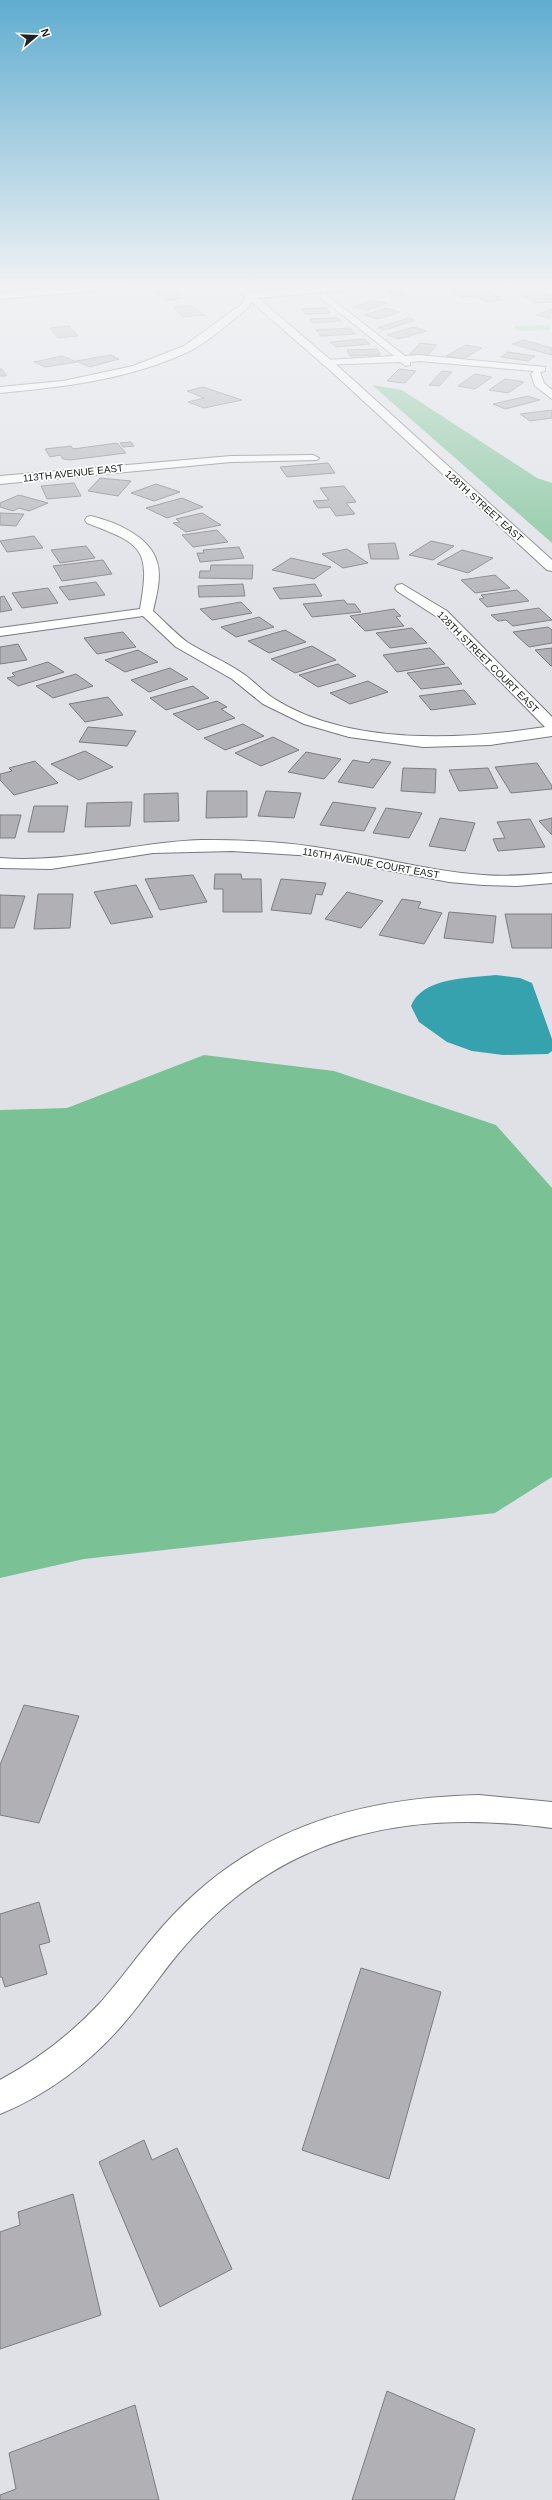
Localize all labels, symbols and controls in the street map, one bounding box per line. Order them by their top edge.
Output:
north arrow [16,16,56,56]
text: N [38,27,52,39]
street label: 113TH AVENUE EAST [22,462,124,484]
street label: 128TH STREET EAST [443,468,525,544]
street label: 128TH STREET COURT EAST [435,609,541,715]
street label: 116TH AVENUE COURT EAST [302,846,440,880]

